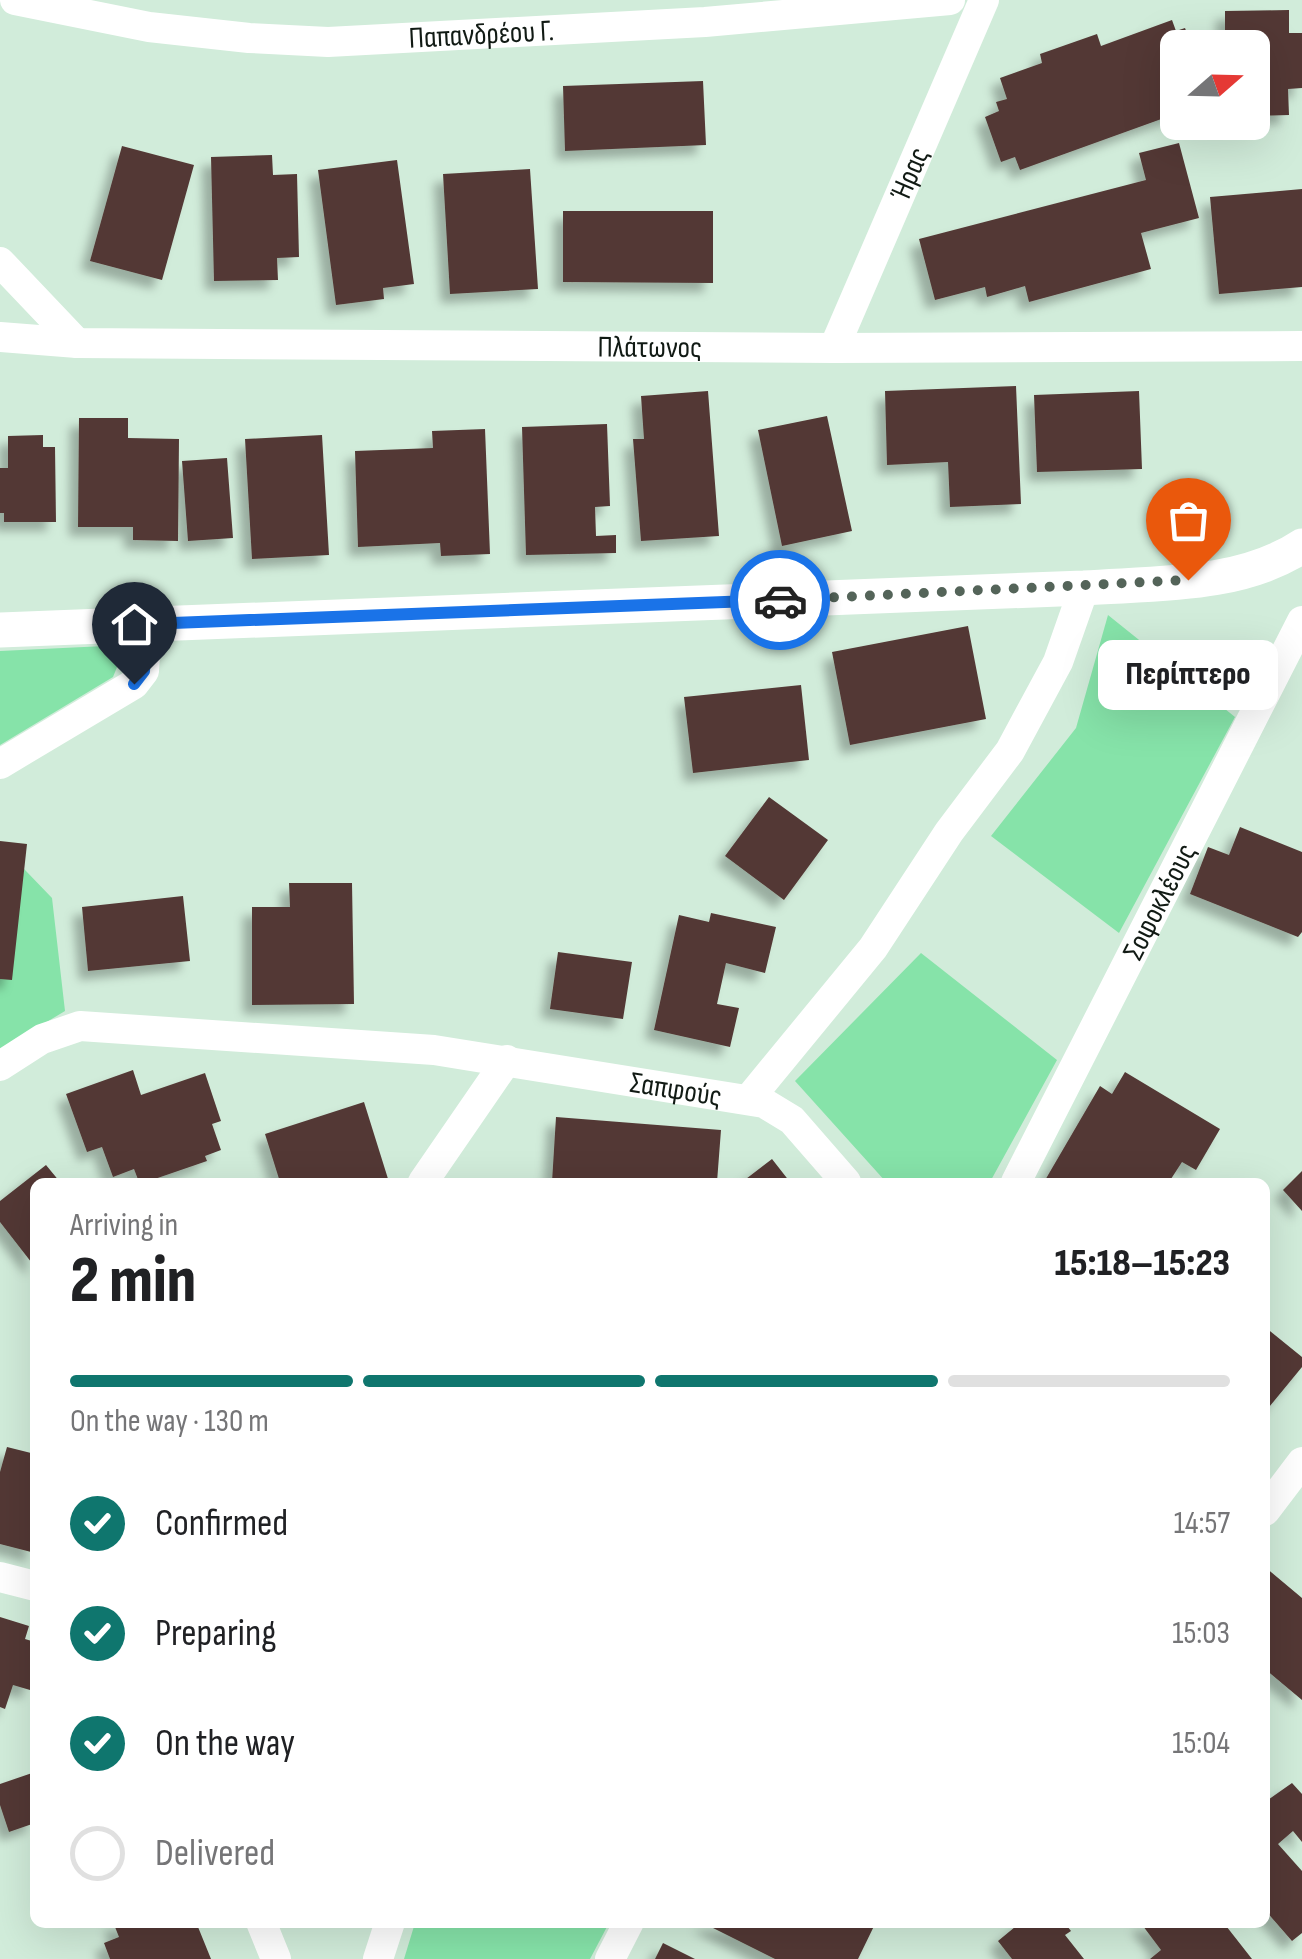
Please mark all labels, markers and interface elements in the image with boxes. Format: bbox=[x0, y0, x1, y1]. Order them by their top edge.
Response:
street label: Παπανδρέου Γ. bbox=[408, 13, 555, 57]
north arrow bbox=[1160, 30, 1270, 140]
map controls bbox=[1160, 30, 1270, 140]
street label: Ήρας bbox=[882, 142, 937, 207]
street label: Πλάτωνος bbox=[598, 329, 702, 366]
pin bbox=[1146, 478, 1231, 581]
icon: bag bbox=[1161, 493, 1216, 548]
courier bbox=[730, 550, 830, 650]
icon: car bbox=[753, 573, 808, 628]
pin bbox=[92, 582, 177, 685]
icon: home bbox=[107, 597, 162, 652]
callout: Περίπτερο bbox=[1098, 640, 1278, 710]
text: Περίπτερο bbox=[1125, 655, 1251, 694]
street label: Σοφοκλέους bbox=[1115, 838, 1205, 966]
street label: Σαπφούς bbox=[627, 1065, 724, 1115]
text: Arriving in bbox=[70, 1206, 178, 1245]
text: 15:18–15:23 bbox=[1055, 1241, 1230, 1286]
text: 2 min bbox=[70, 1243, 196, 1321]
text: On the way · 130 m bbox=[70, 1402, 269, 1441]
icon: check bbox=[70, 1496, 125, 1551]
text: Confirmed bbox=[155, 1501, 288, 1546]
text: 14:57 bbox=[1174, 1504, 1230, 1543]
icon: check bbox=[70, 1606, 125, 1661]
text: Preparing bbox=[155, 1611, 276, 1656]
text: 15:03 bbox=[1172, 1614, 1230, 1653]
icon: check bbox=[70, 1716, 125, 1771]
text: On the way bbox=[155, 1721, 295, 1766]
text: 15:04 bbox=[1172, 1724, 1230, 1763]
text: Delivered bbox=[155, 1831, 275, 1876]

